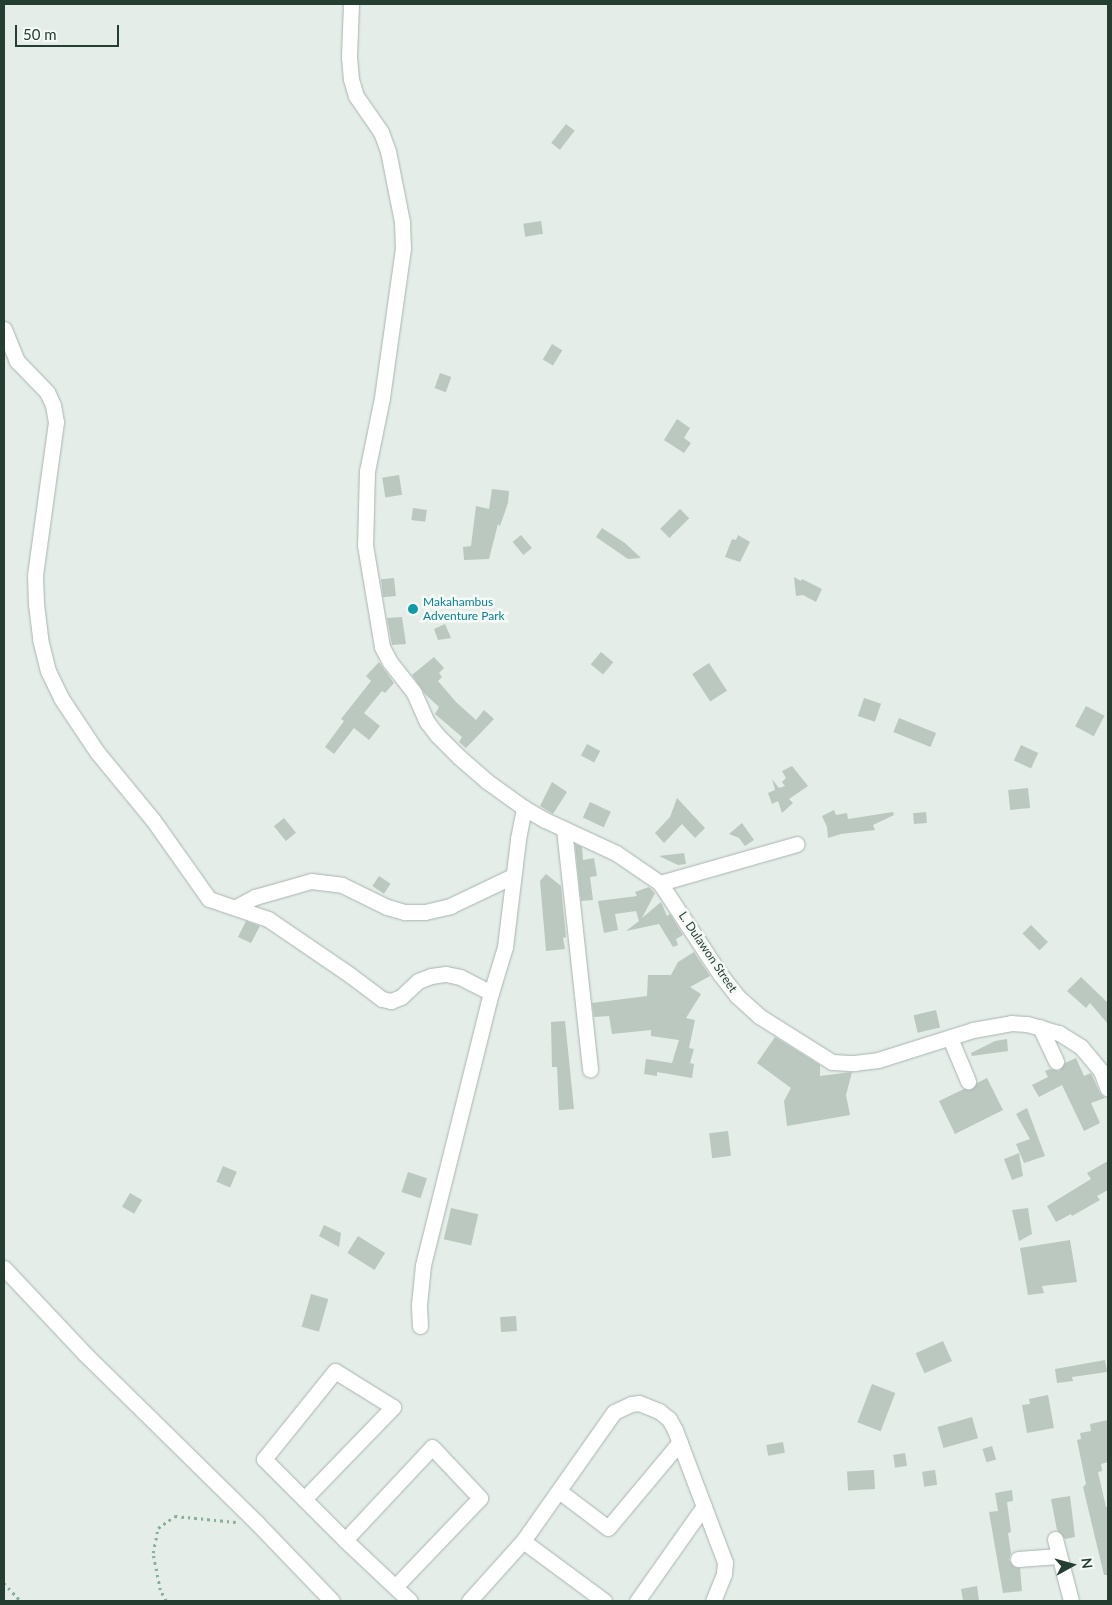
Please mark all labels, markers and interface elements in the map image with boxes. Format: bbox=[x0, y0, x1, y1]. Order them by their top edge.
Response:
scale bar bbox=[18, 15, 121, 47]
text: 50 m bbox=[23, 25, 57, 43]
place label: Makahambus Adventure Park bbox=[423, 595, 505, 623]
marker: Makahambus Adventure Park bbox=[407, 603, 419, 615]
street label: L. Dulawon Street bbox=[676, 909, 740, 995]
north arrow bbox=[1047, 1540, 1097, 1590]
text: N bbox=[1078, 1557, 1096, 1569]

